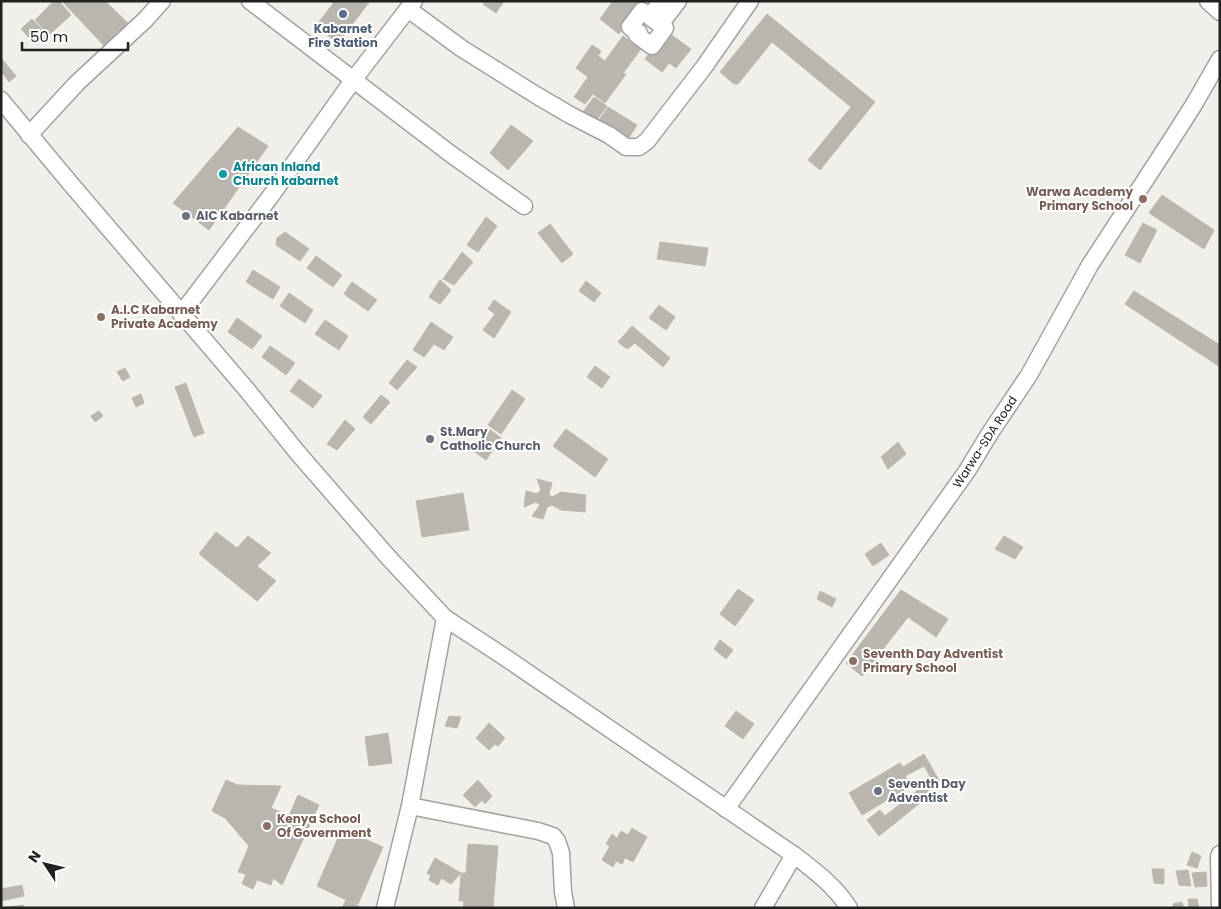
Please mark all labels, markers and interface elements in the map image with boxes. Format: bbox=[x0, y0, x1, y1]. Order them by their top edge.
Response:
marker: Kabarnet Fire Station bbox=[337, 8, 349, 20]
scale bar bbox=[22, 20, 129, 52]
place label: Kabarnet Fire Station bbox=[308, 20, 378, 51]
text: 50 m bbox=[30, 26, 68, 47]
place label: African Inland Church kabarnet bbox=[233, 158, 339, 189]
marker: African Inland Church kabarnet bbox=[217, 168, 229, 180]
place label: Warwa Academy Primary School bbox=[1026, 183, 1133, 214]
marker: Warwa Academy Primary School bbox=[1137, 193, 1149, 205]
place label: AIC Kabarnet bbox=[196, 207, 278, 224]
marker: AIC Kabarnet bbox=[180, 210, 192, 222]
place label: A.I.C Kabarnet Private Academy bbox=[111, 301, 218, 332]
marker: A.I.C Kabarnet Private Academy bbox=[95, 311, 107, 323]
street label: Warwa-SDA Road bbox=[948, 392, 1021, 491]
place label: St.Mary Catholic Church bbox=[440, 423, 541, 454]
marker: St.Mary Catholic Church bbox=[424, 433, 436, 445]
place label: Seventh Day Adventist Primary School bbox=[863, 645, 1003, 676]
marker: Seventh Day Adventist Primary School bbox=[847, 655, 859, 667]
place label: Seventh Day Adventist bbox=[888, 775, 966, 806]
marker: Seventh Day Adventist bbox=[872, 785, 884, 797]
place label: Kenya School Of Government bbox=[277, 810, 371, 841]
marker: Kenya School Of Government bbox=[261, 820, 273, 832]
north arrow bbox=[20, 839, 70, 889]
text: N bbox=[23, 846, 46, 867]

